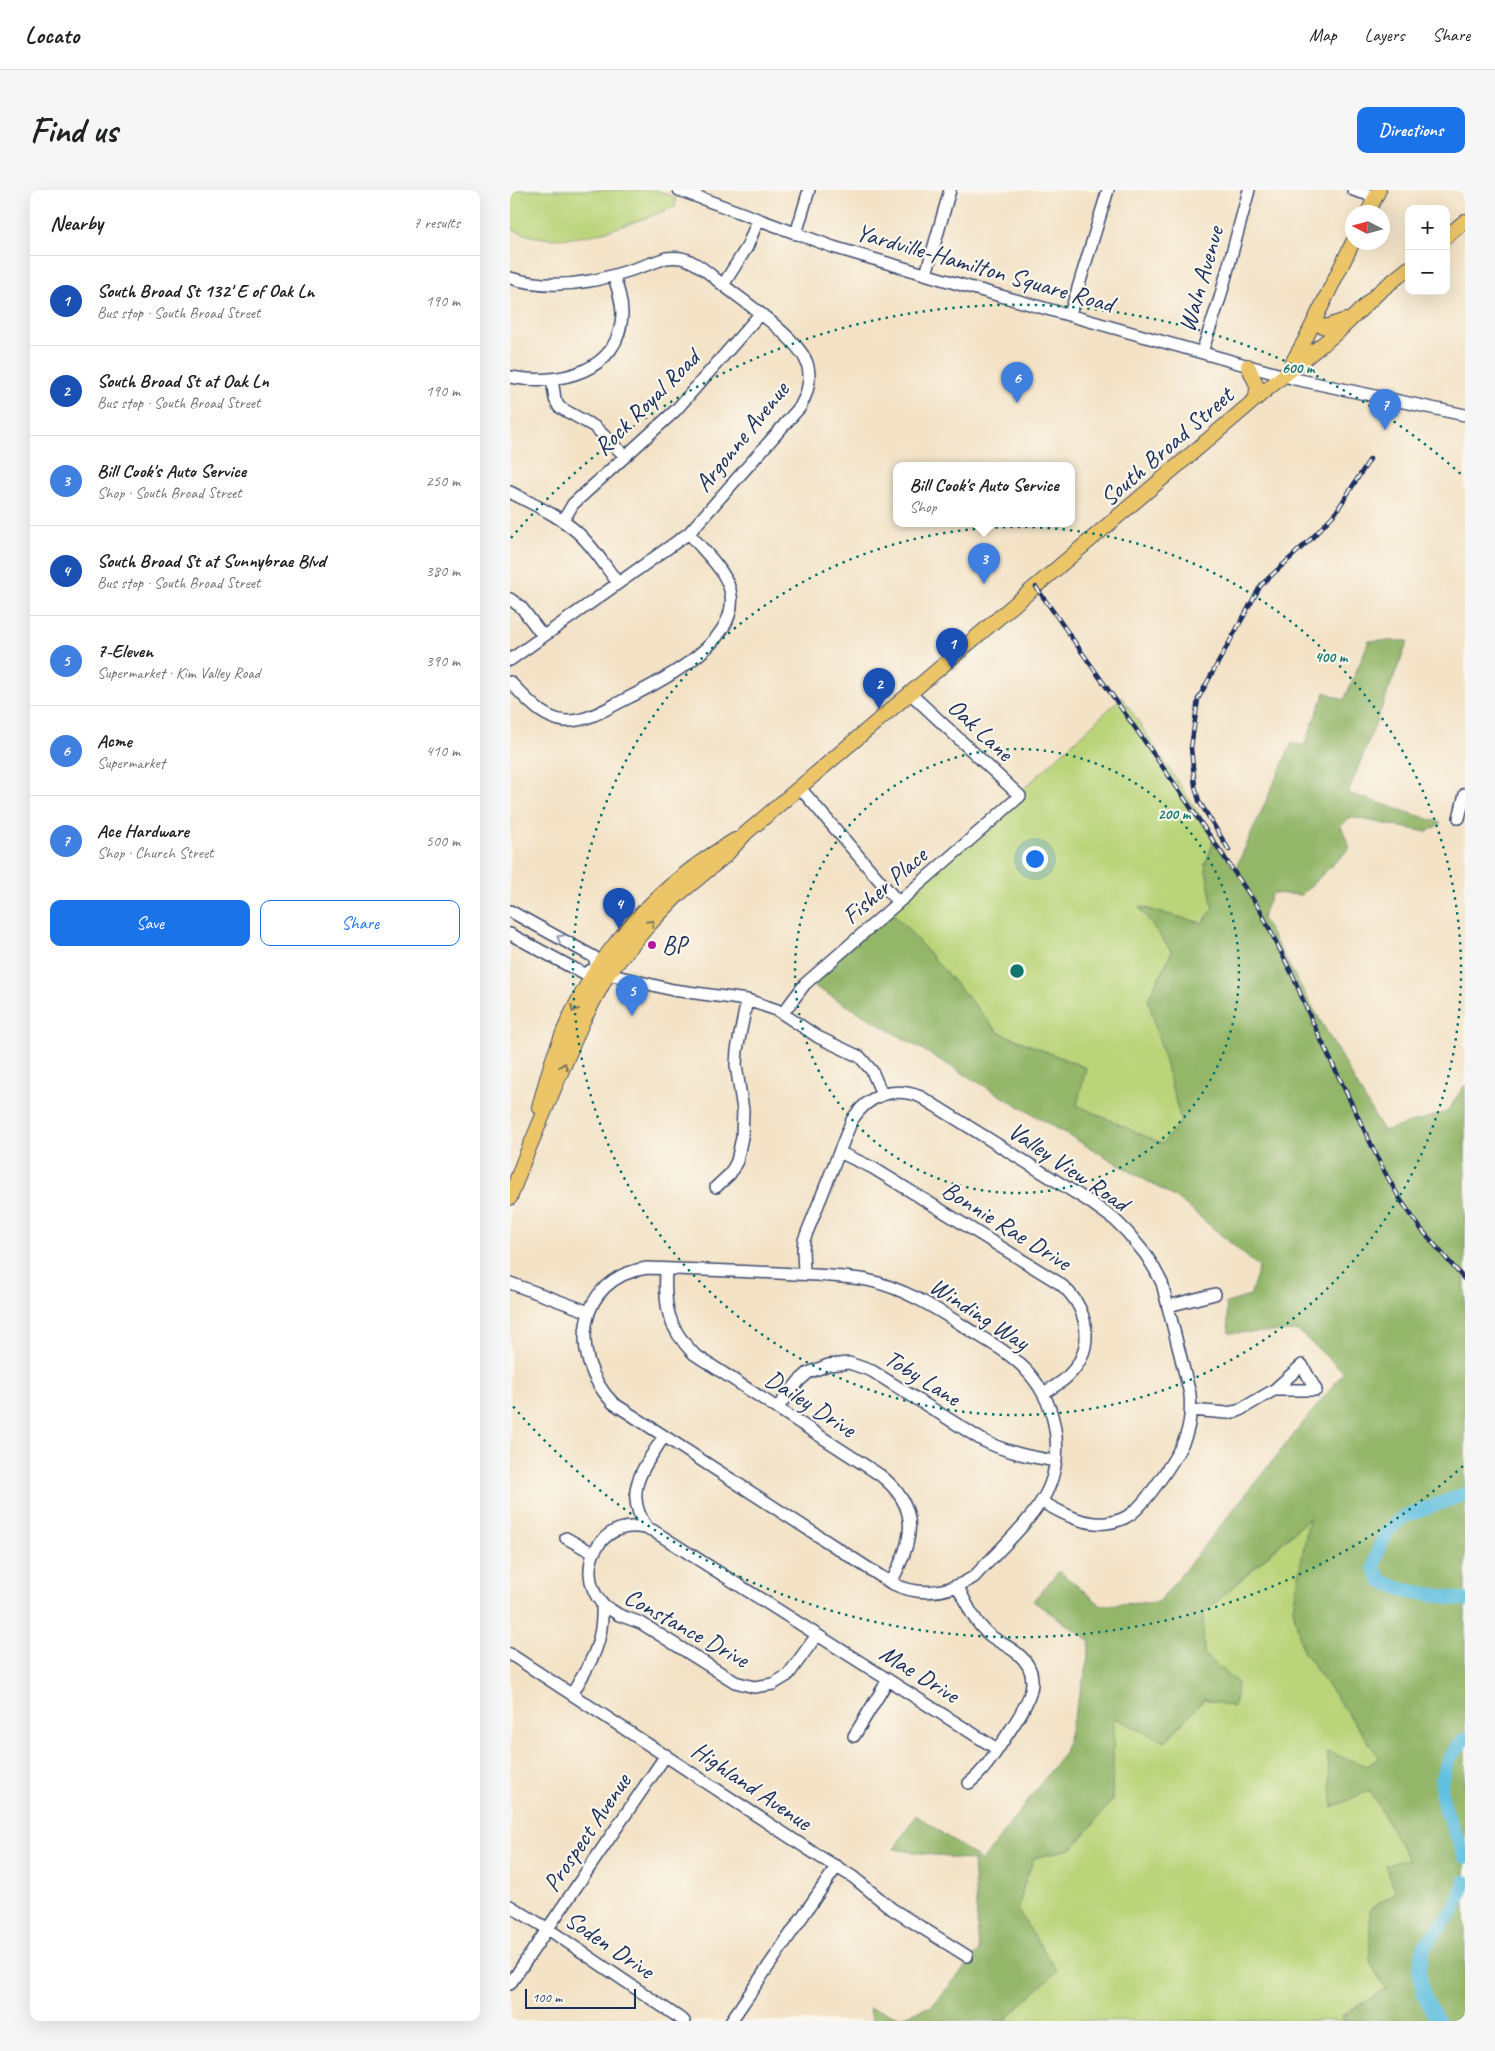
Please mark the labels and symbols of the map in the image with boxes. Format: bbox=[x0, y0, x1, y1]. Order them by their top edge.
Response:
north arrow bbox=[1345, 205, 1390, 250]
street label: Yardville-Hamilton Square Road bbox=[852, 216, 1121, 321]
street label: Waln Avenue bbox=[1171, 221, 1232, 336]
street label: Rock Royal Road bbox=[587, 340, 709, 463]
text: 600 m bbox=[1282, 359, 1316, 378]
pin: 6 bbox=[1001, 362, 1033, 403]
street label: Argonne Avenue bbox=[687, 373, 797, 498]
street label: South Broad Street bbox=[1093, 378, 1242, 513]
pin: 7 bbox=[1369, 389, 1401, 430]
pin: 3 bbox=[968, 543, 1000, 584]
pin: 1 bbox=[936, 628, 968, 669]
text: 400 m bbox=[1315, 648, 1349, 667]
pin: 2 bbox=[863, 668, 895, 709]
street label: Oak Lane bbox=[941, 691, 1021, 769]
text: 200 m bbox=[1158, 805, 1192, 824]
street label: Fisher Place bbox=[835, 839, 935, 931]
your location bbox=[1022, 846, 1048, 872]
pin: 4 bbox=[603, 888, 635, 929]
one-way arrow bbox=[645, 920, 654, 929]
place label: BP bbox=[662, 930, 690, 962]
one-way arrow bbox=[557, 935, 566, 945]
marker: BP bbox=[646, 939, 658, 951]
centre of rings bbox=[1008, 962, 1026, 980]
pin: 5 bbox=[616, 975, 648, 1016]
one-way arrow bbox=[570, 1004, 580, 1013]
one-way arrow bbox=[558, 1062, 568, 1070]
street label: Valley View Road bbox=[1002, 1115, 1138, 1221]
street label: Bonnie Rae Drive bbox=[936, 1174, 1078, 1279]
street label: Winding Way bbox=[924, 1270, 1036, 1359]
street label: Toby Lane bbox=[879, 1342, 968, 1415]
street label: Dailey Drive bbox=[759, 1363, 863, 1446]
street label: Constance Drive bbox=[619, 1581, 756, 1676]
street label: Mae Drive bbox=[874, 1637, 967, 1712]
street label: Highland Avenue bbox=[685, 1734, 819, 1839]
street label: Prospect Avenue bbox=[536, 1766, 639, 1898]
street label: Soden Drive bbox=[559, 1903, 662, 1987]
scale bar bbox=[525, 1986, 636, 2009]

